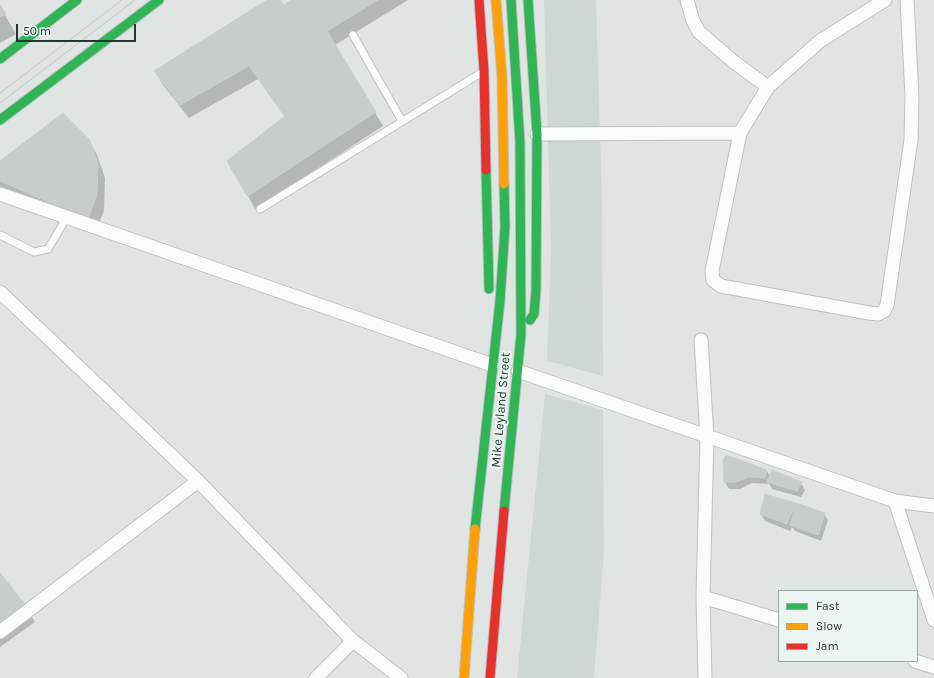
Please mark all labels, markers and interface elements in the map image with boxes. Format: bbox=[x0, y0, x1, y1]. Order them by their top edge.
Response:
scale bar bbox=[18, 16, 138, 42]
text: 50 m bbox=[23, 24, 51, 38]
street label: Mike Leyland Street bbox=[488, 352, 514, 468]
legend bbox=[778, 590, 918, 662]
text: Fast bbox=[816, 599, 839, 613]
text: Slow bbox=[816, 619, 842, 633]
text: Jam bbox=[816, 639, 839, 653]

